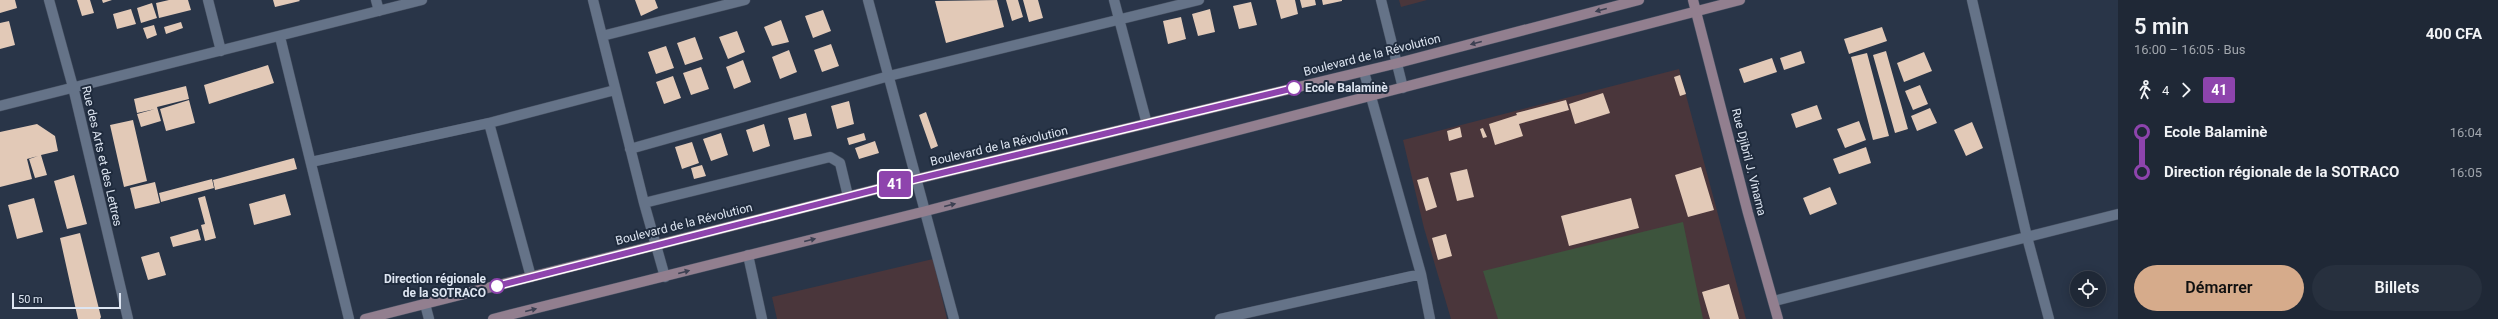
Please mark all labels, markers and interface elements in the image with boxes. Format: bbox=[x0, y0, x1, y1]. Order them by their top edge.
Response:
one-way arrow bbox=[1595, 7, 1607, 13]
text: 5 min bbox=[2134, 14, 2189, 39]
text: 400 CFA bbox=[2426, 25, 2482, 43]
street label: Boulevard de la Révolution bbox=[1302, 31, 1442, 79]
one-way arrow bbox=[1469, 40, 1481, 46]
text: 16:00 – 16:05 · Bus bbox=[2134, 42, 2246, 57]
icon: walk bbox=[2134, 79, 2156, 101]
icon: forward bbox=[2175, 79, 2197, 101]
marker: Ecole Balaminè bbox=[1286, 80, 1302, 96]
place label: Ecole Balaminè bbox=[1305, 81, 1388, 95]
text: 41 bbox=[2211, 82, 2227, 98]
text: 4 bbox=[2162, 83, 2169, 98]
street label: Rue des Arts et des Lettres bbox=[79, 84, 125, 228]
street label: Rue Djibril J. Vinama bbox=[1729, 107, 1769, 217]
street label: Boulevard de la Révolution bbox=[929, 123, 1069, 169]
text: Ecole Balaminè bbox=[2164, 123, 2267, 141]
text: 16:04 bbox=[2450, 125, 2482, 140]
text: Direction régionale de la SOTRACO bbox=[2164, 163, 2399, 181]
text: 16:05 bbox=[2450, 165, 2482, 180]
line badge: 41 bbox=[877, 171, 913, 197]
text: 41 bbox=[887, 176, 903, 192]
street label: Boulevard de la Révolution bbox=[614, 200, 754, 248]
one-way arrow bbox=[944, 202, 956, 208]
one-way arrow bbox=[805, 237, 817, 243]
button: Démarrer bbox=[2134, 265, 2304, 311]
button: Billets bbox=[2312, 265, 2482, 311]
one-way arrow bbox=[679, 269, 691, 275]
map controls bbox=[2070, 271, 2106, 307]
button: locate bbox=[2070, 271, 2106, 307]
place label: Direction régionale de la SOTRACO bbox=[384, 272, 487, 300]
marker: Direction régionale de la SOTRACO bbox=[489, 278, 505, 294]
scale bar bbox=[12, 291, 121, 310]
text: 50 m bbox=[18, 293, 43, 306]
one-way arrow bbox=[525, 306, 537, 312]

